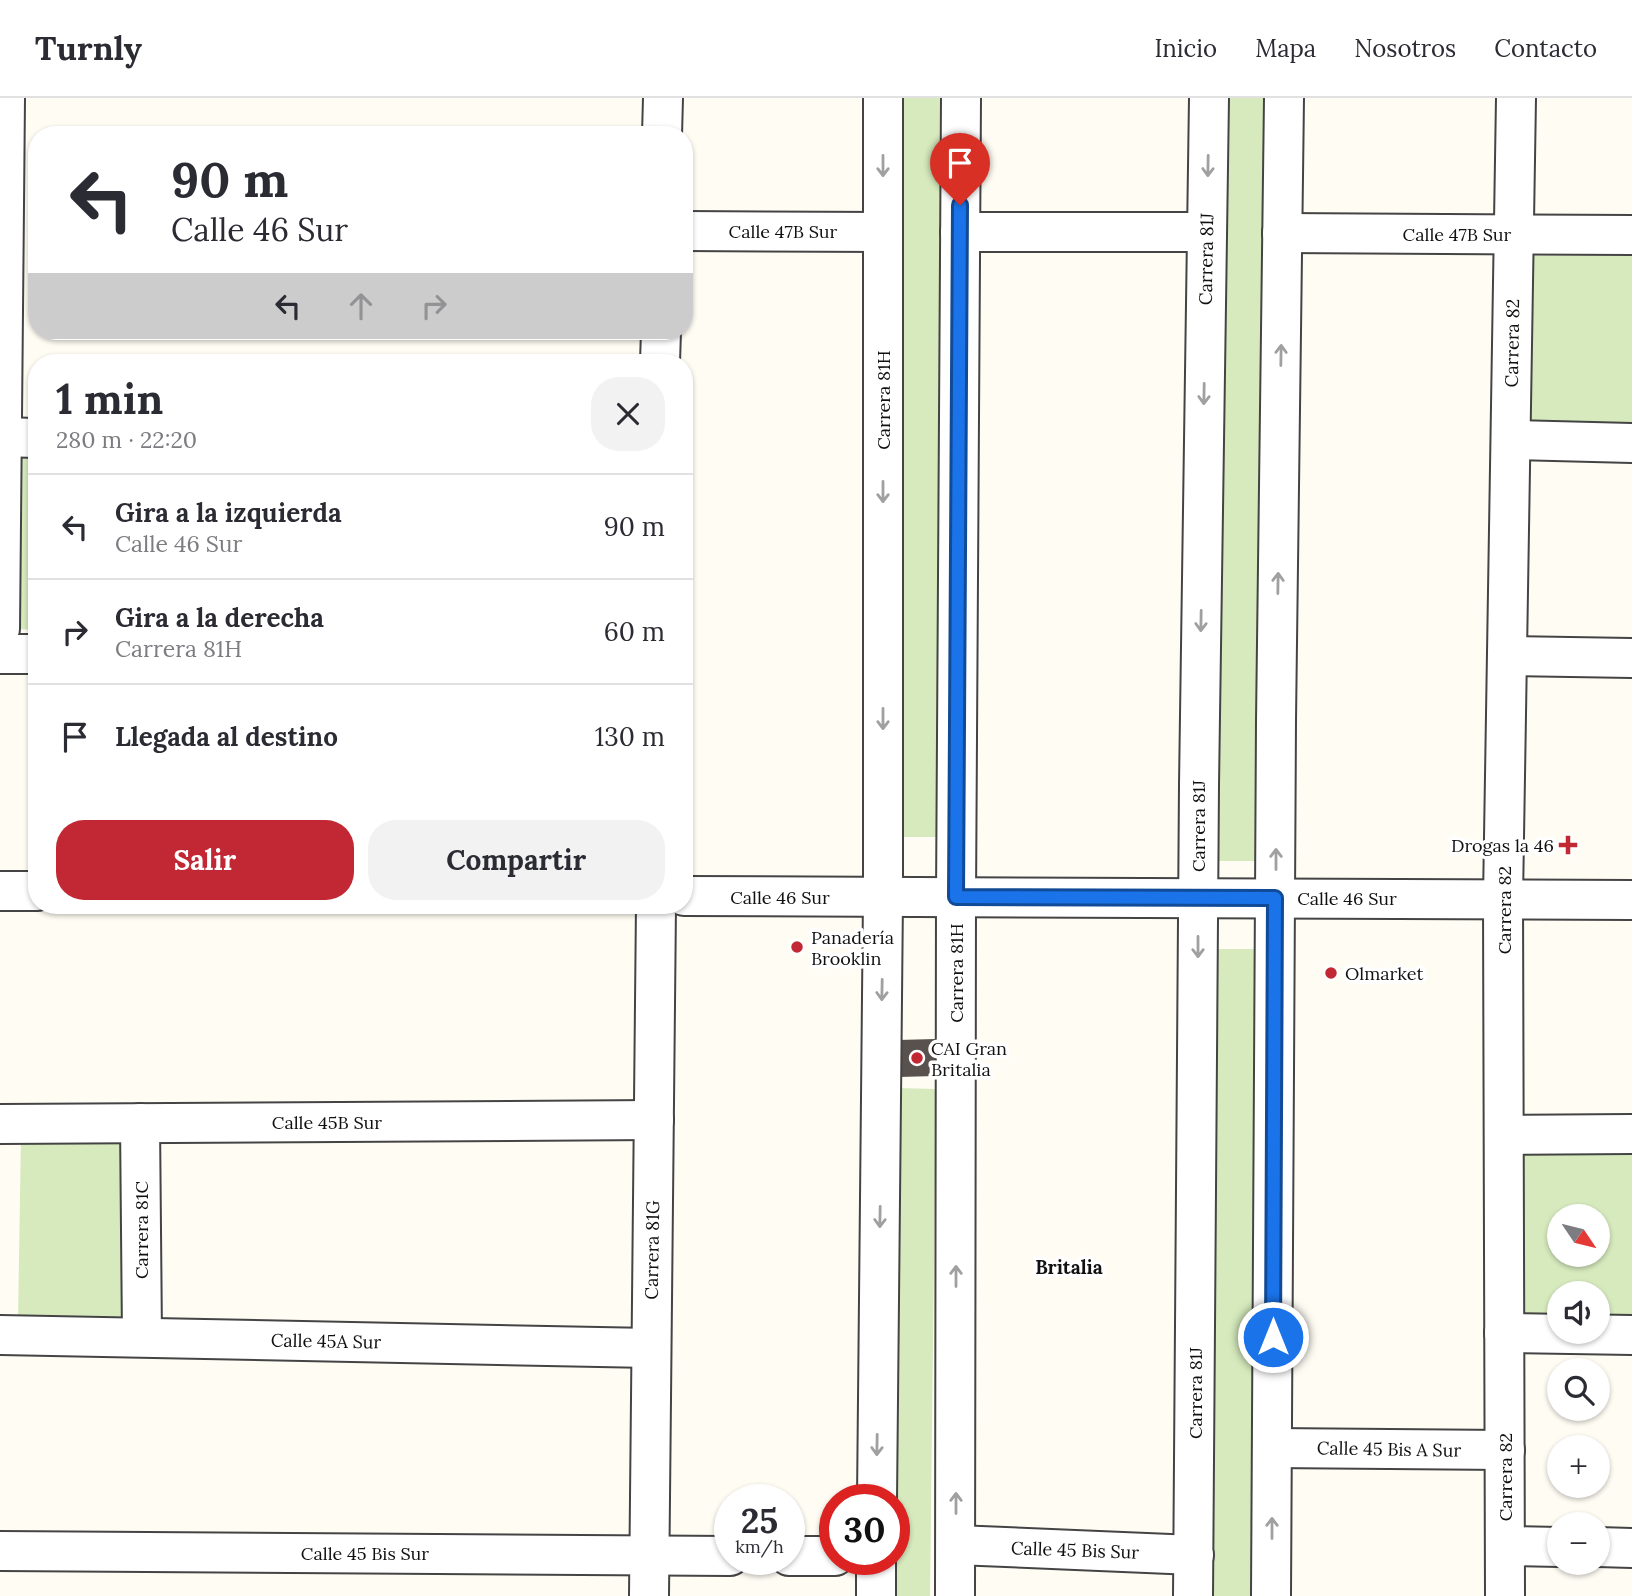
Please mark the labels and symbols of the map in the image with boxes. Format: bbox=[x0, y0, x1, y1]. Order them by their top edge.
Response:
pin bbox=[930, 133, 990, 205]
one-way arrow bbox=[876, 154, 890, 177]
one-way arrow bbox=[1201, 154, 1214, 177]
street label: Carrera 81J bbox=[1194, 212, 1218, 305]
street label: Calle 47B Sur bbox=[729, 220, 838, 243]
street label: Calle 47B Sur bbox=[1403, 223, 1512, 246]
street label: Carrera 82 bbox=[1500, 299, 1524, 387]
one-way arrow bbox=[1274, 344, 1288, 367]
street label: Carrera 81H bbox=[872, 350, 895, 450]
one-way arrow bbox=[1197, 382, 1211, 405]
one-way arrow bbox=[876, 480, 890, 503]
one-way arrow bbox=[1271, 572, 1285, 595]
one-way arrow bbox=[1194, 609, 1208, 632]
one-way arrow bbox=[876, 707, 890, 730]
street label: Carrera 81J bbox=[1187, 780, 1210, 872]
place label: Drogas la 46 bbox=[1451, 834, 1554, 857]
marker: Drogas la 46 bbox=[1560, 837, 1576, 853]
one-way arrow bbox=[1269, 848, 1283, 871]
street label: Carrera 82 bbox=[1493, 866, 1516, 954]
street label: Calle 46 Sur bbox=[730, 886, 830, 909]
street label: Calle 46 Sur bbox=[1297, 887, 1397, 910]
street label: Carrera 81H bbox=[945, 923, 968, 1023]
place label: Panadería Brooklin bbox=[811, 926, 894, 970]
one-way arrow bbox=[1191, 935, 1205, 958]
marker: Panadería Brooklin bbox=[789, 939, 805, 955]
place label: Olmarket bbox=[1345, 962, 1423, 985]
marker: Olmarket bbox=[1323, 965, 1339, 981]
one-way arrow bbox=[875, 978, 889, 1001]
place label: CAI Gran Britalia bbox=[931, 1037, 1007, 1081]
marker: CAI Gran Britalia bbox=[909, 1050, 925, 1066]
street label: Calle 45B Sur bbox=[272, 1111, 382, 1134]
street label: Carrera 81C bbox=[130, 1181, 153, 1279]
street label: Carrera 81G bbox=[640, 1200, 664, 1300]
north arrow bbox=[1547, 1204, 1610, 1267]
one-way arrow bbox=[873, 1205, 887, 1228]
district label: Britalia bbox=[1035, 1255, 1103, 1279]
one-way arrow bbox=[949, 1265, 963, 1288]
position arrow bbox=[1236, 1300, 1310, 1374]
street label: Calle 45A Sur bbox=[271, 1329, 382, 1353]
street label: Carrera 81J bbox=[1184, 1347, 1207, 1439]
one-way arrow bbox=[870, 1433, 884, 1456]
street label: Carrera 82 bbox=[1494, 1433, 1517, 1521]
street label: Calle 45 Bis A Sur bbox=[1317, 1436, 1462, 1462]
speed limit sign: 30 bbox=[819, 1484, 910, 1575]
one-way arrow bbox=[949, 1492, 963, 1515]
one-way arrow bbox=[1265, 1517, 1279, 1540]
street label: Calle 45 Bis Sur bbox=[1010, 1536, 1140, 1564]
street label: Calle 45 Bis Sur bbox=[301, 1542, 429, 1565]

